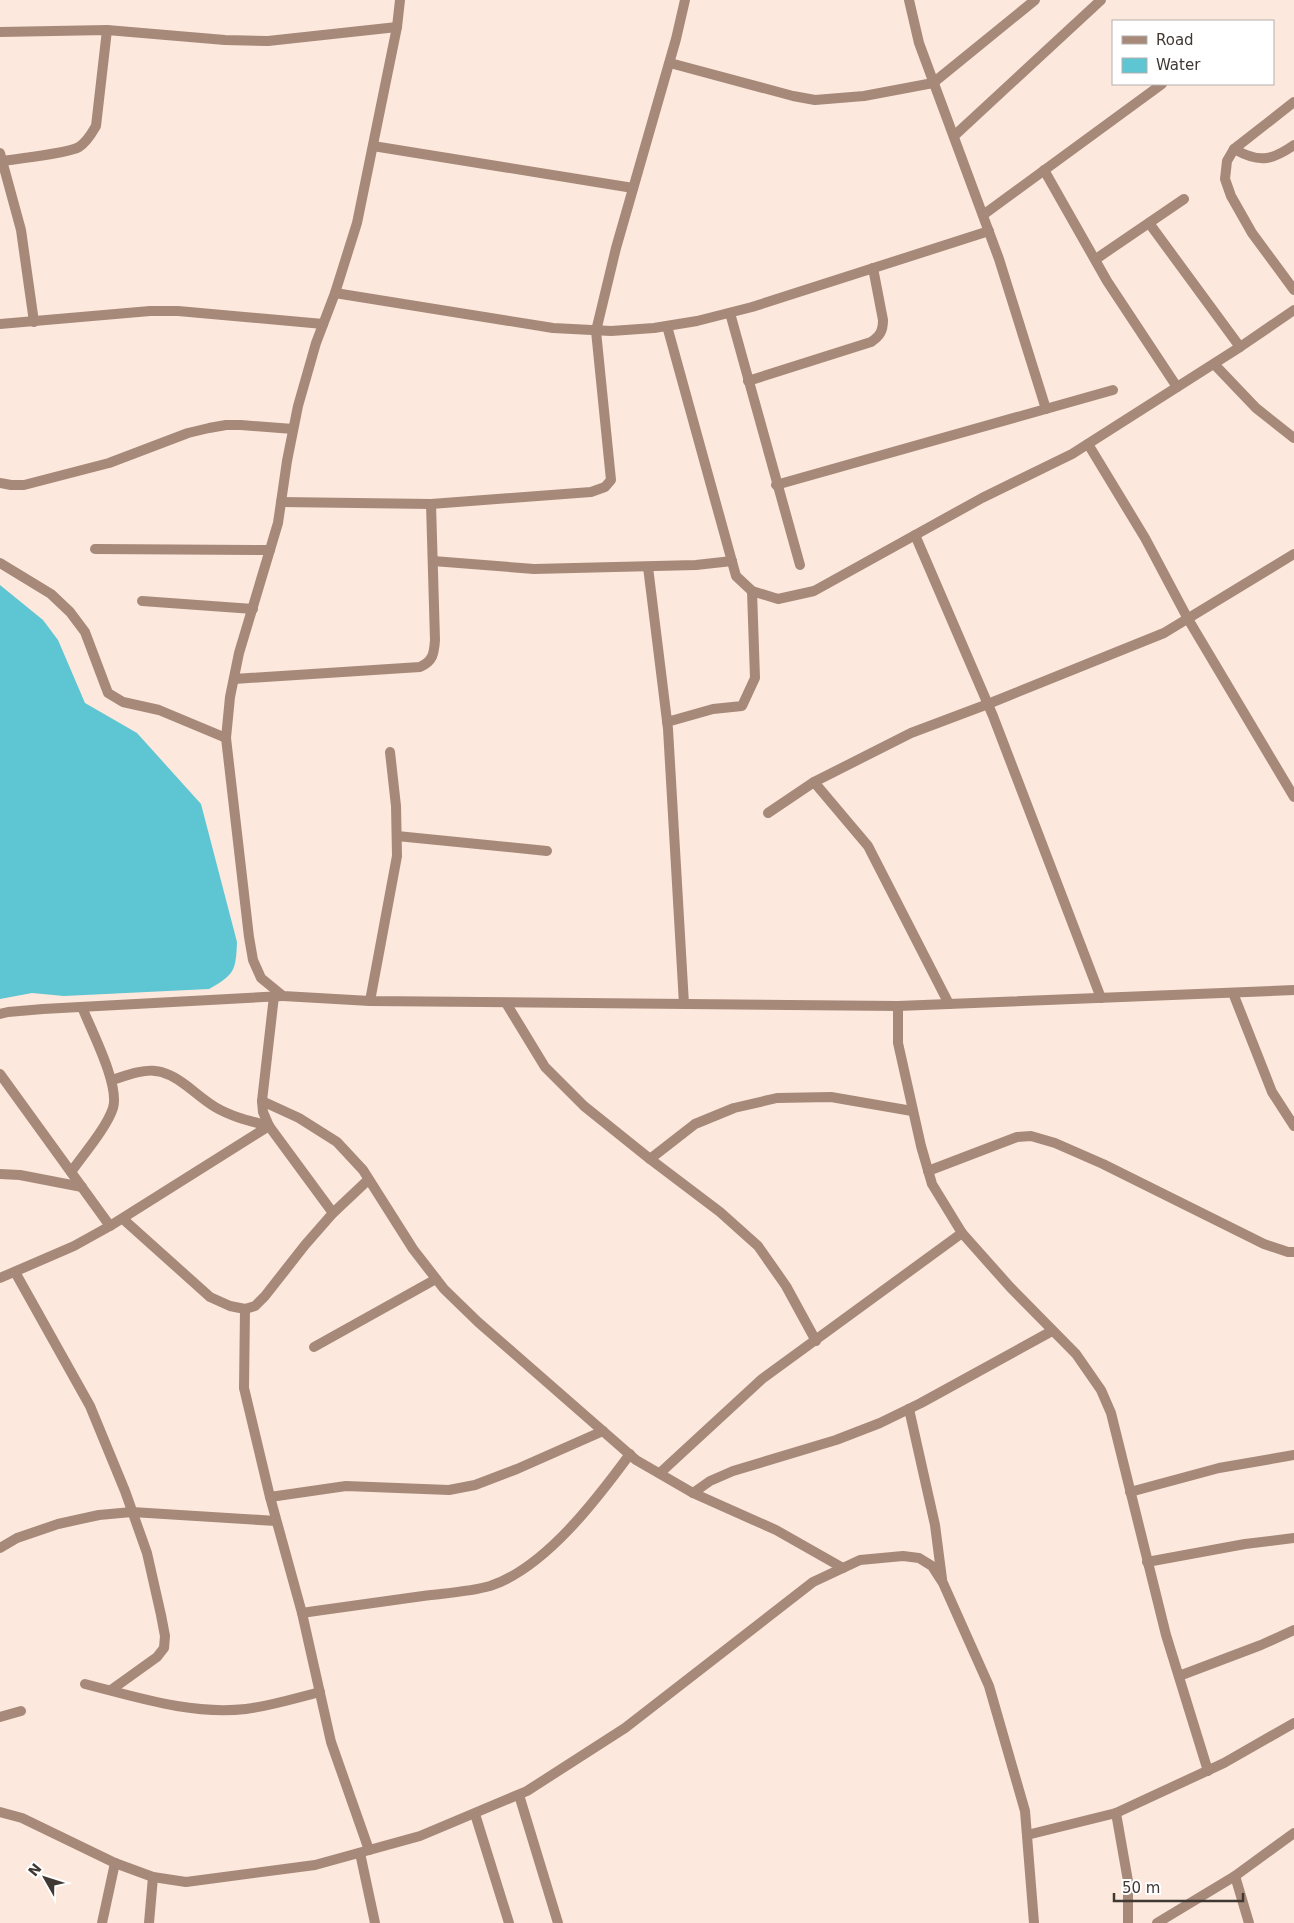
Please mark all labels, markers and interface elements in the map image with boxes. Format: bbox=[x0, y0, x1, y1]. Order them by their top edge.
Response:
legend bbox=[1112, 20, 1274, 85]
text: Road bbox=[1156, 31, 1194, 49]
text: Water bbox=[1156, 56, 1201, 74]
north arrow bbox=[20, 1853, 70, 1903]
text: N bbox=[25, 1860, 45, 1879]
scale bar bbox=[1114, 1870, 1243, 1902]
text: 50 m bbox=[1122, 1879, 1160, 1897]

